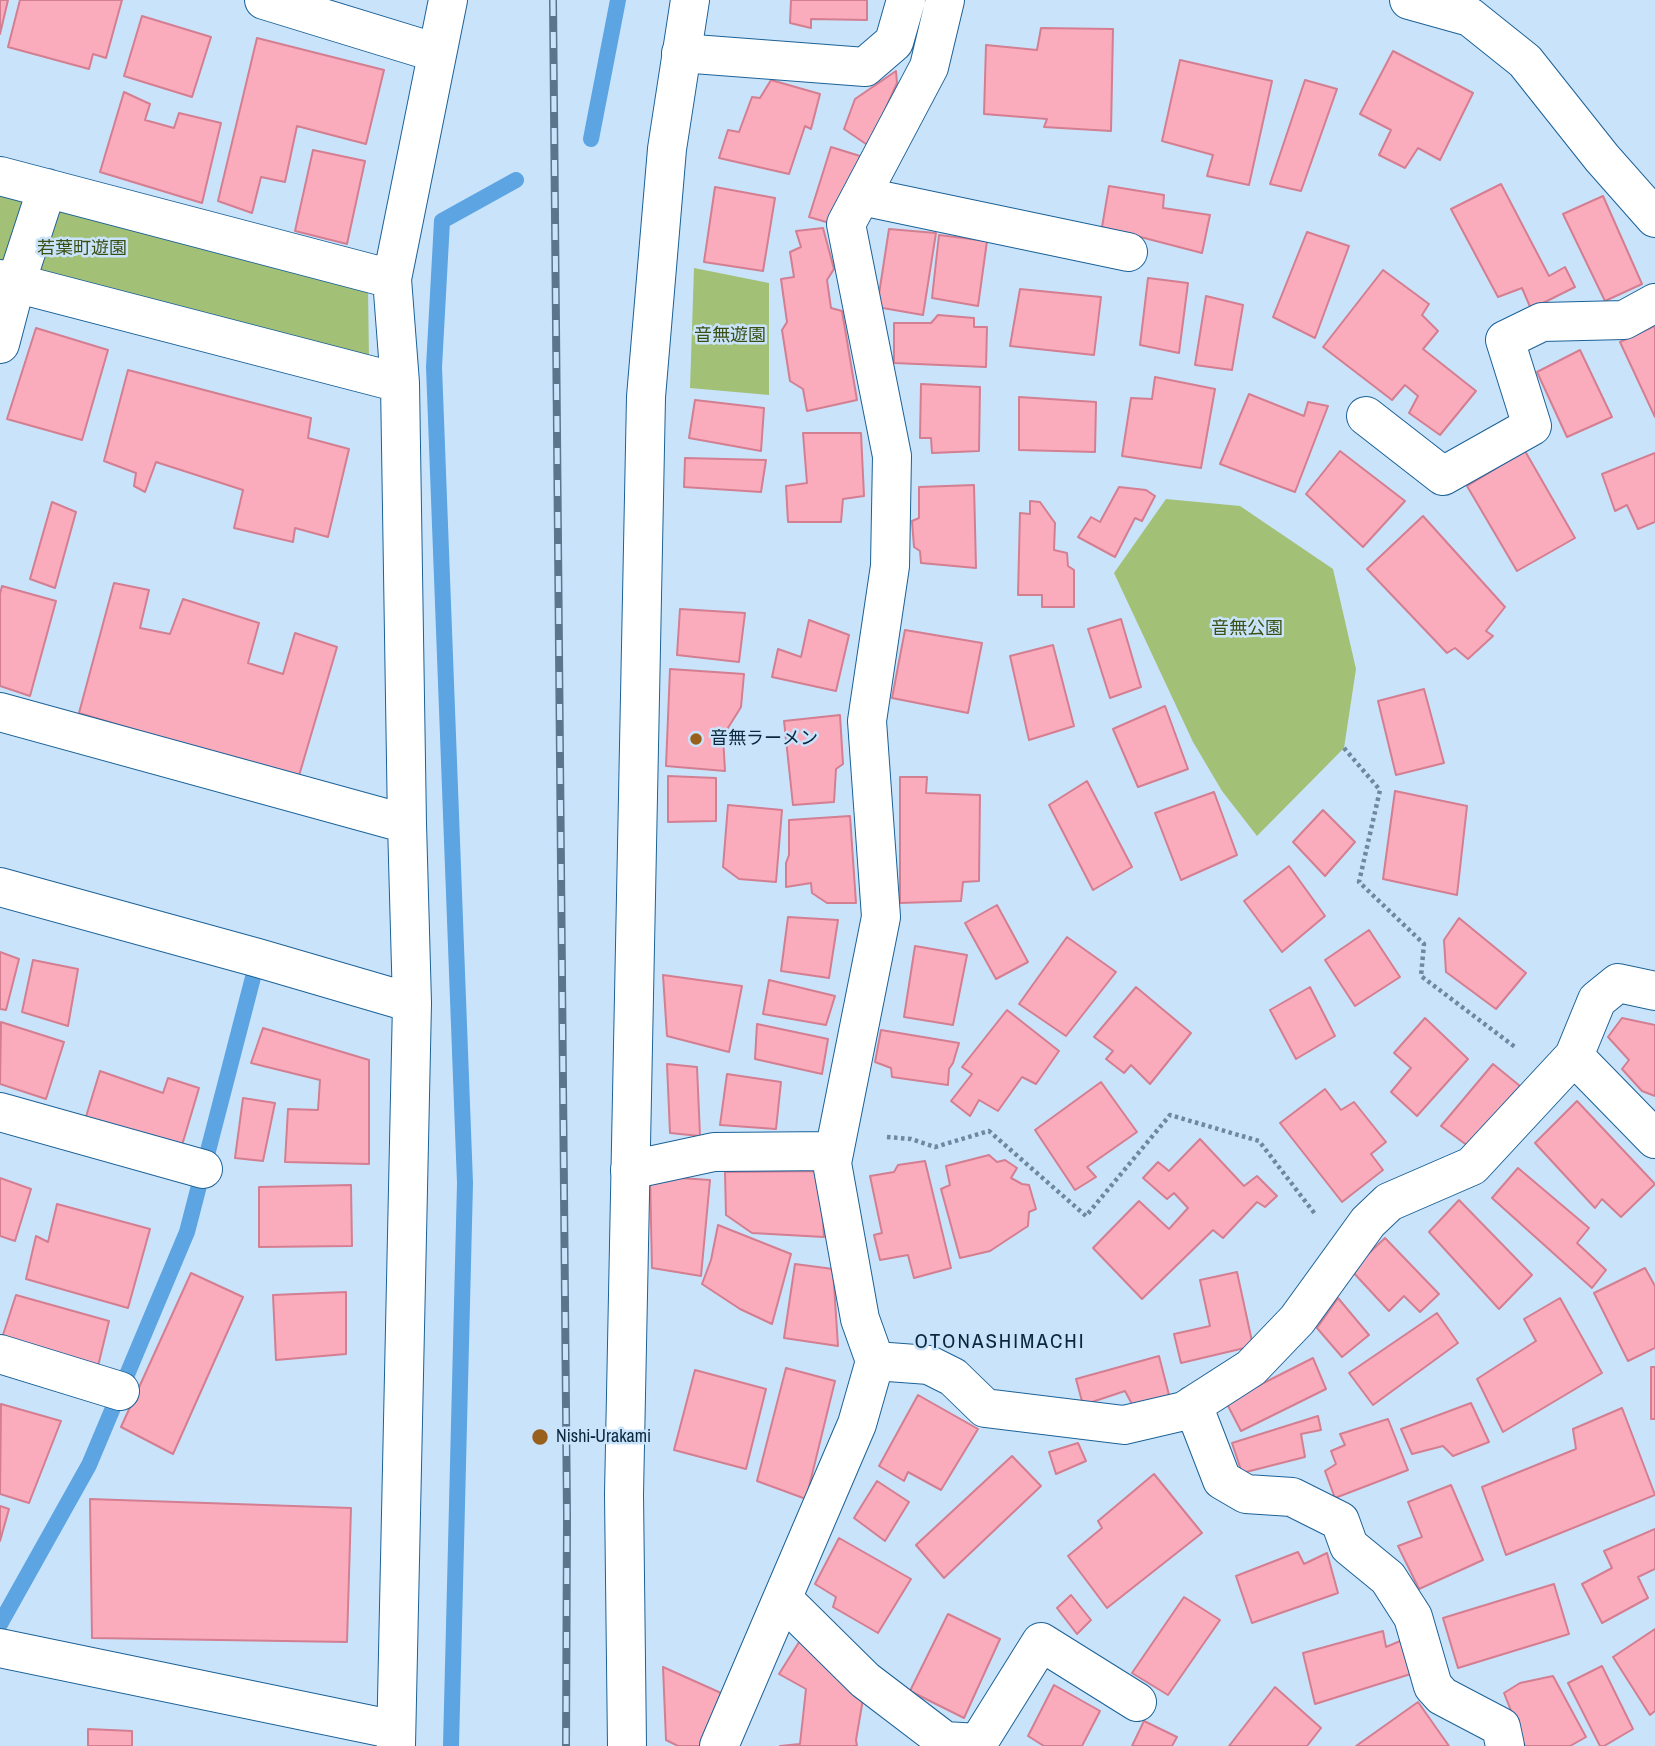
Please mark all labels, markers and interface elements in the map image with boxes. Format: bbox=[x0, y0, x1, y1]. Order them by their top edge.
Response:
park label: 若葉町遊園 bbox=[37, 238, 127, 260]
park label: 音無遊園 bbox=[694, 325, 766, 347]
park label: 音無公園 bbox=[1211, 618, 1283, 640]
place label: 音無ラーメン bbox=[710, 728, 818, 750]
marker: 音無ラーメン bbox=[688, 731, 704, 747]
district label: OTONASHIMACHI bbox=[916, 1329, 1084, 1355]
place label: Nishi-Urakami bbox=[556, 1426, 651, 1448]
marker: Nishi-Urakami bbox=[530, 1427, 550, 1447]

